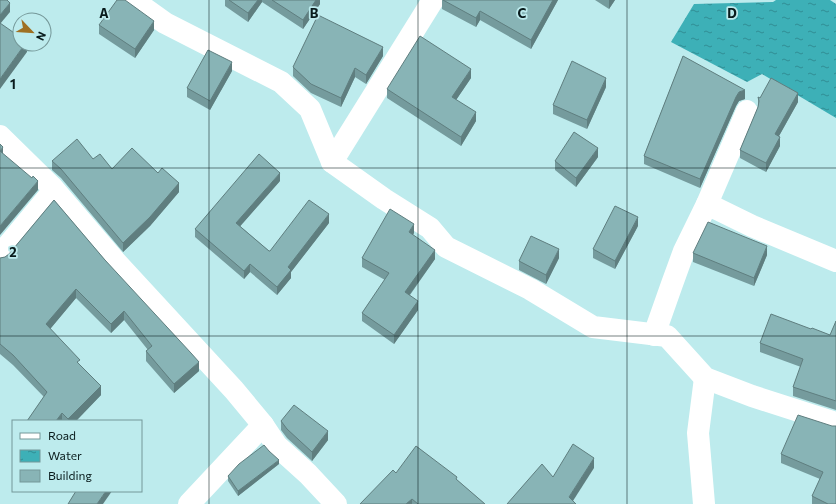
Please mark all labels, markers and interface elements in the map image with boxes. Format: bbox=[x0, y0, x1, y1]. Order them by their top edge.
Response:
text: A bbox=[99, 5, 109, 21]
text: B bbox=[310, 5, 319, 21]
text: C bbox=[518, 5, 527, 21]
text: D bbox=[727, 5, 737, 21]
north arrow bbox=[12, 12, 52, 52]
text: N bbox=[34, 30, 49, 43]
text: 1 bbox=[10, 76, 16, 92]
text: 2 bbox=[9, 244, 17, 260]
legend bbox=[12, 420, 142, 492]
text: Road bbox=[48, 428, 76, 442]
text: Water bbox=[48, 448, 82, 462]
text: Building bbox=[48, 468, 92, 482]

